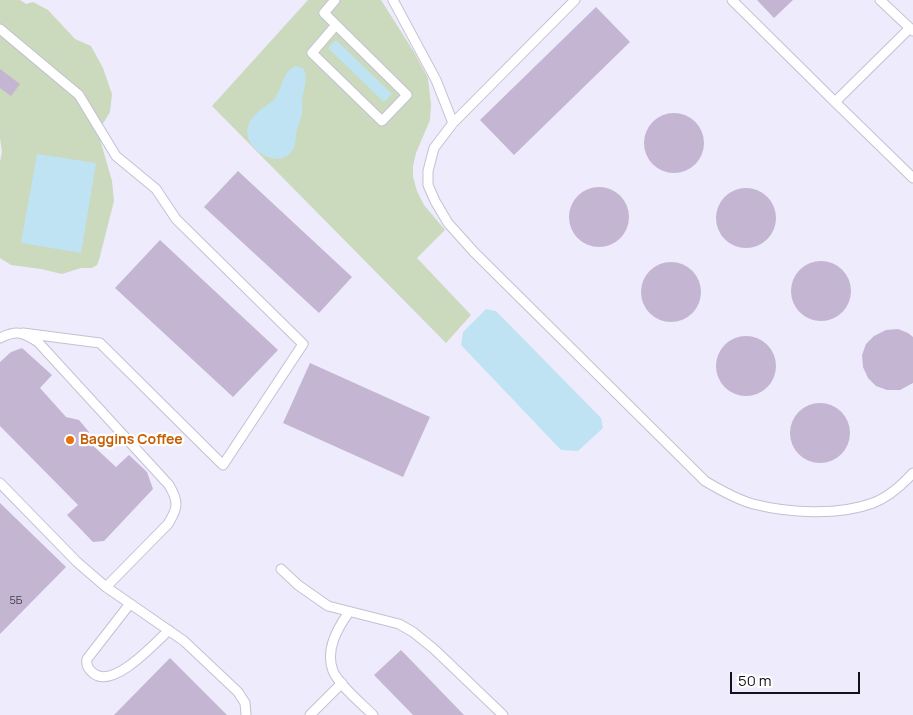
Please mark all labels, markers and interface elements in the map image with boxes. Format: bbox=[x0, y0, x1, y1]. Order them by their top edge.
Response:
place label: Baggins Coffee bbox=[80, 432, 183, 448]
marker: Baggins Coffee bbox=[64, 434, 76, 446]
house number: 5Б bbox=[10, 594, 22, 608]
scale bar bbox=[733, 662, 863, 694]
text: 50 m bbox=[738, 670, 772, 691]

